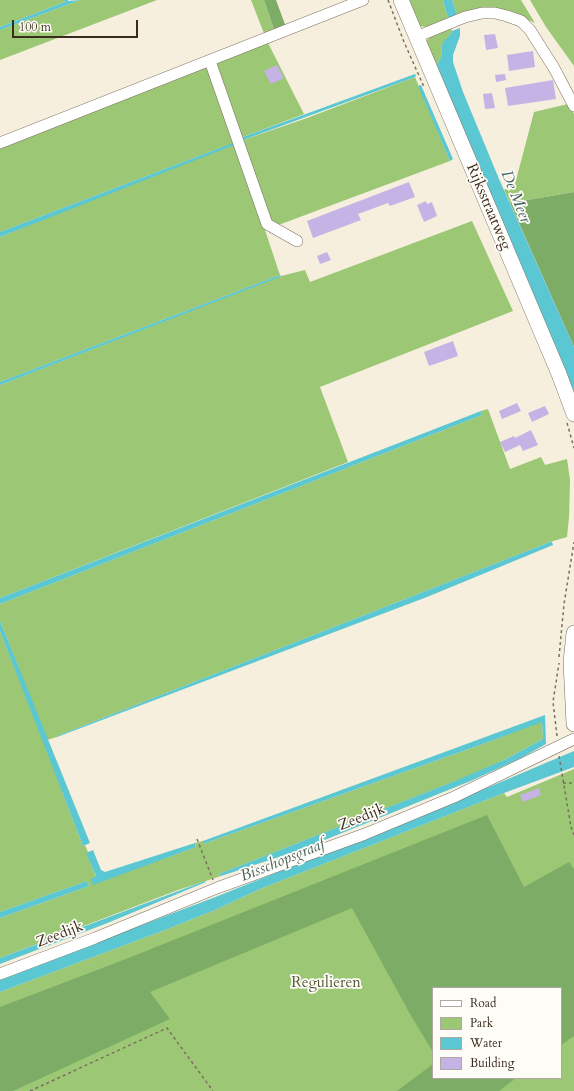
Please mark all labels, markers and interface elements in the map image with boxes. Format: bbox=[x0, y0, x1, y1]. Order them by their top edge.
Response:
scale bar bbox=[14, 12, 140, 38]
text: 100 m bbox=[19, 19, 51, 35]
street label: Rijksstraatweg bbox=[462, 161, 514, 253]
water label: De Meer bbox=[496, 168, 534, 226]
street label: Zeedijk bbox=[336, 801, 388, 835]
water label: Bisschopsgraaf bbox=[238, 835, 328, 887]
street label: Zeedijk bbox=[34, 918, 86, 952]
park label: Regulieren bbox=[291, 975, 361, 993]
legend bbox=[432, 987, 562, 1079]
text: Road bbox=[470, 995, 496, 1011]
text: Park bbox=[470, 1015, 493, 1031]
text: Water bbox=[470, 1035, 502, 1051]
text: Building bbox=[470, 1055, 514, 1071]

